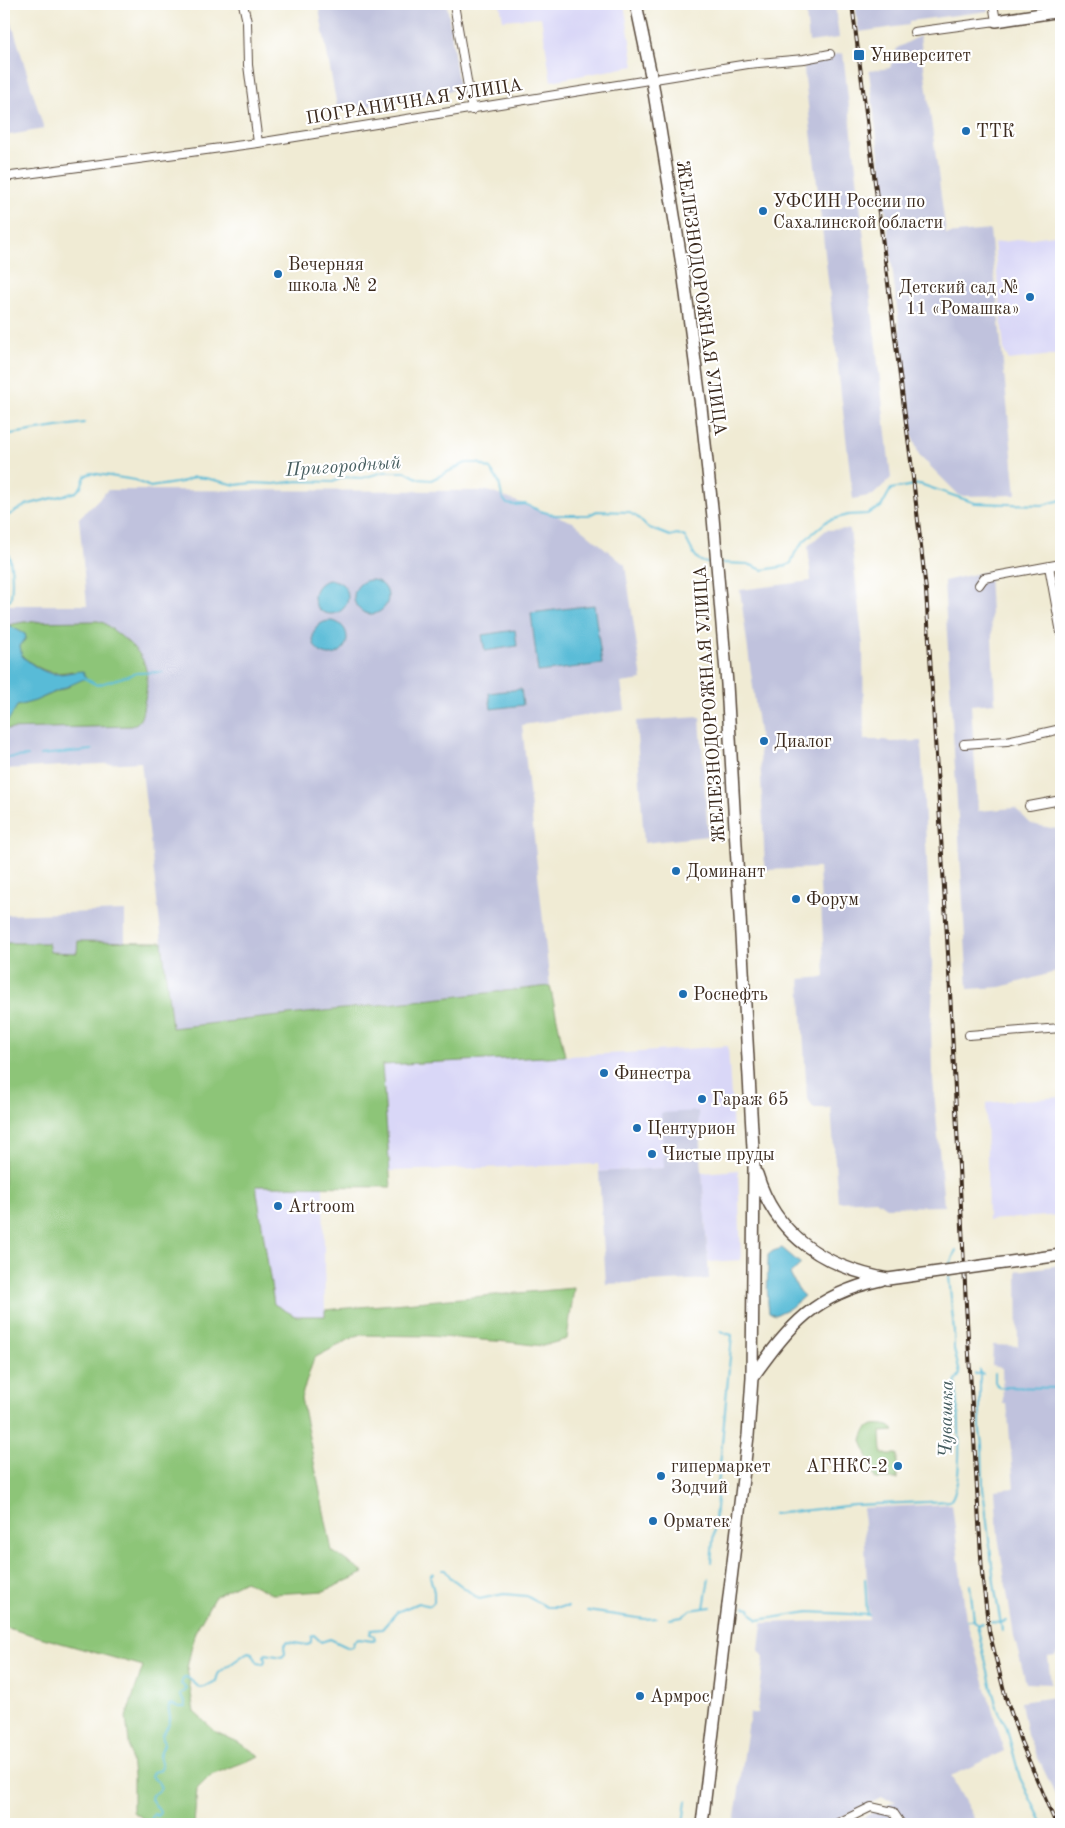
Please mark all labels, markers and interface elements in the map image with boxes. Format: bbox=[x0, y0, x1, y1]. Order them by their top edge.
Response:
place label: Университет bbox=[870, 47, 971, 65]
marker: Университет bbox=[852, 48, 866, 62]
street label: ПОГРАНИЧНАЯ УЛИЦА bbox=[304, 76, 524, 128]
place label: ТТК bbox=[976, 123, 1015, 141]
marker: ТТК bbox=[960, 125, 972, 137]
street label: ЖЕЛЕЗНОДОРОЖНАЯ УЛИЦА bbox=[673, 159, 729, 437]
place label: УФСИН России по Сахалинской области bbox=[773, 193, 943, 232]
marker: УФСИН России по Сахалинской области bbox=[757, 205, 769, 217]
place label: Вечерняя школа № 2 bbox=[288, 256, 377, 295]
marker: Вечерняя школа № 2 bbox=[272, 268, 284, 280]
place label: Детский сад № 11 «Ромашка» bbox=[899, 279, 1020, 318]
marker: Детский сад № 11 «Ромашка» bbox=[1024, 291, 1036, 303]
water label: Пригородный bbox=[284, 454, 402, 481]
street label: ЖЕЛЕЗНОДОРОЖНАЯ УЛИЦА bbox=[691, 564, 729, 843]
place label: Диалог bbox=[774, 733, 832, 751]
marker: Диалог bbox=[758, 735, 770, 747]
place label: Доминант bbox=[686, 863, 765, 881]
marker: Доминант bbox=[670, 865, 682, 877]
place label: Форум bbox=[806, 891, 859, 909]
marker: Форум bbox=[790, 893, 802, 905]
place label: Роснефть bbox=[693, 986, 768, 1005]
marker: Роснефть bbox=[677, 988, 689, 1000]
place label: Финестра bbox=[614, 1065, 692, 1083]
marker: Финестра bbox=[598, 1067, 610, 1079]
place label: Гараж 65 bbox=[712, 1091, 789, 1109]
marker: Гараж 65 bbox=[696, 1093, 708, 1105]
place label: Центурион bbox=[647, 1120, 736, 1138]
marker: Центурион bbox=[631, 1122, 643, 1134]
place label: Чистые пруды bbox=[662, 1146, 775, 1164]
marker: Чистые пруды bbox=[646, 1148, 658, 1160]
place label: Artroom bbox=[288, 1198, 355, 1216]
marker: Artroom bbox=[272, 1200, 284, 1212]
water label: Чувашка bbox=[937, 1380, 958, 1458]
place label: гипермаркет Зодчий bbox=[671, 1458, 770, 1497]
place label: АГНКС-2 bbox=[806, 1458, 888, 1476]
marker: АГНКС-2 bbox=[892, 1460, 904, 1472]
marker: гипермаркет Зодчий bbox=[655, 1470, 667, 1482]
place label: Орматек bbox=[663, 1513, 730, 1531]
marker: Орматек bbox=[647, 1515, 659, 1527]
place label: Армрос bbox=[650, 1688, 710, 1706]
marker: Армрос bbox=[634, 1690, 646, 1702]

